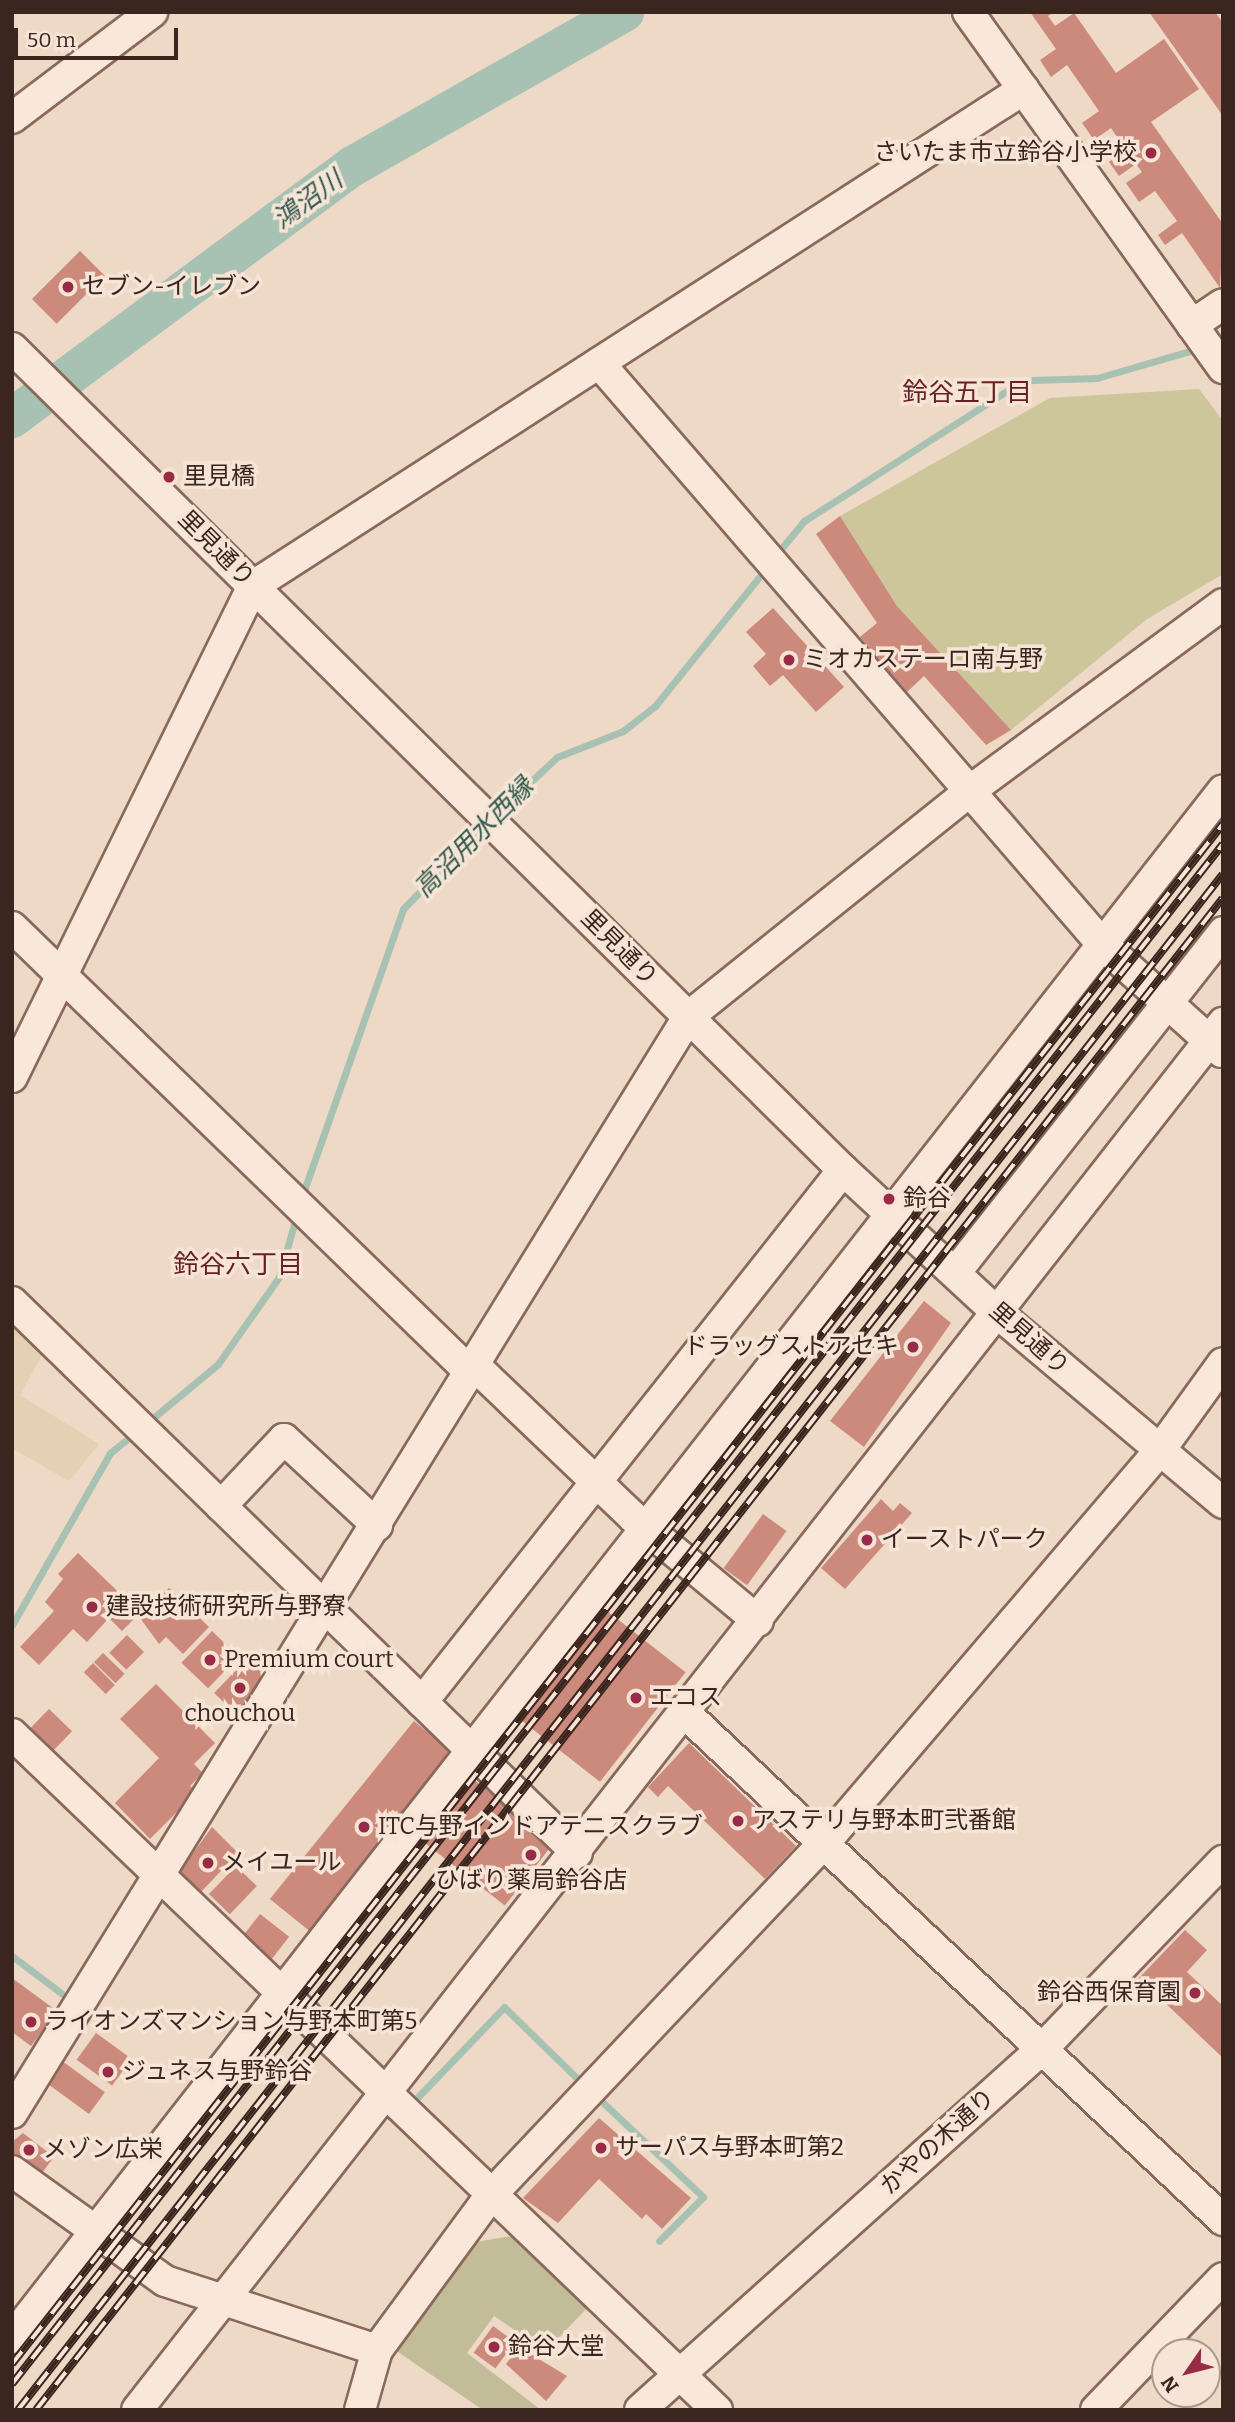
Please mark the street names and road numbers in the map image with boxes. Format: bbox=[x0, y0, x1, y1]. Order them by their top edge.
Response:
street label: 里見通り bbox=[172, 505, 260, 593]
street label: 里見通り bbox=[575, 904, 663, 992]
street label: 里見通り bbox=[983, 1297, 1075, 1381]
street label: かやの木通り bbox=[875, 2083, 1001, 2201]

